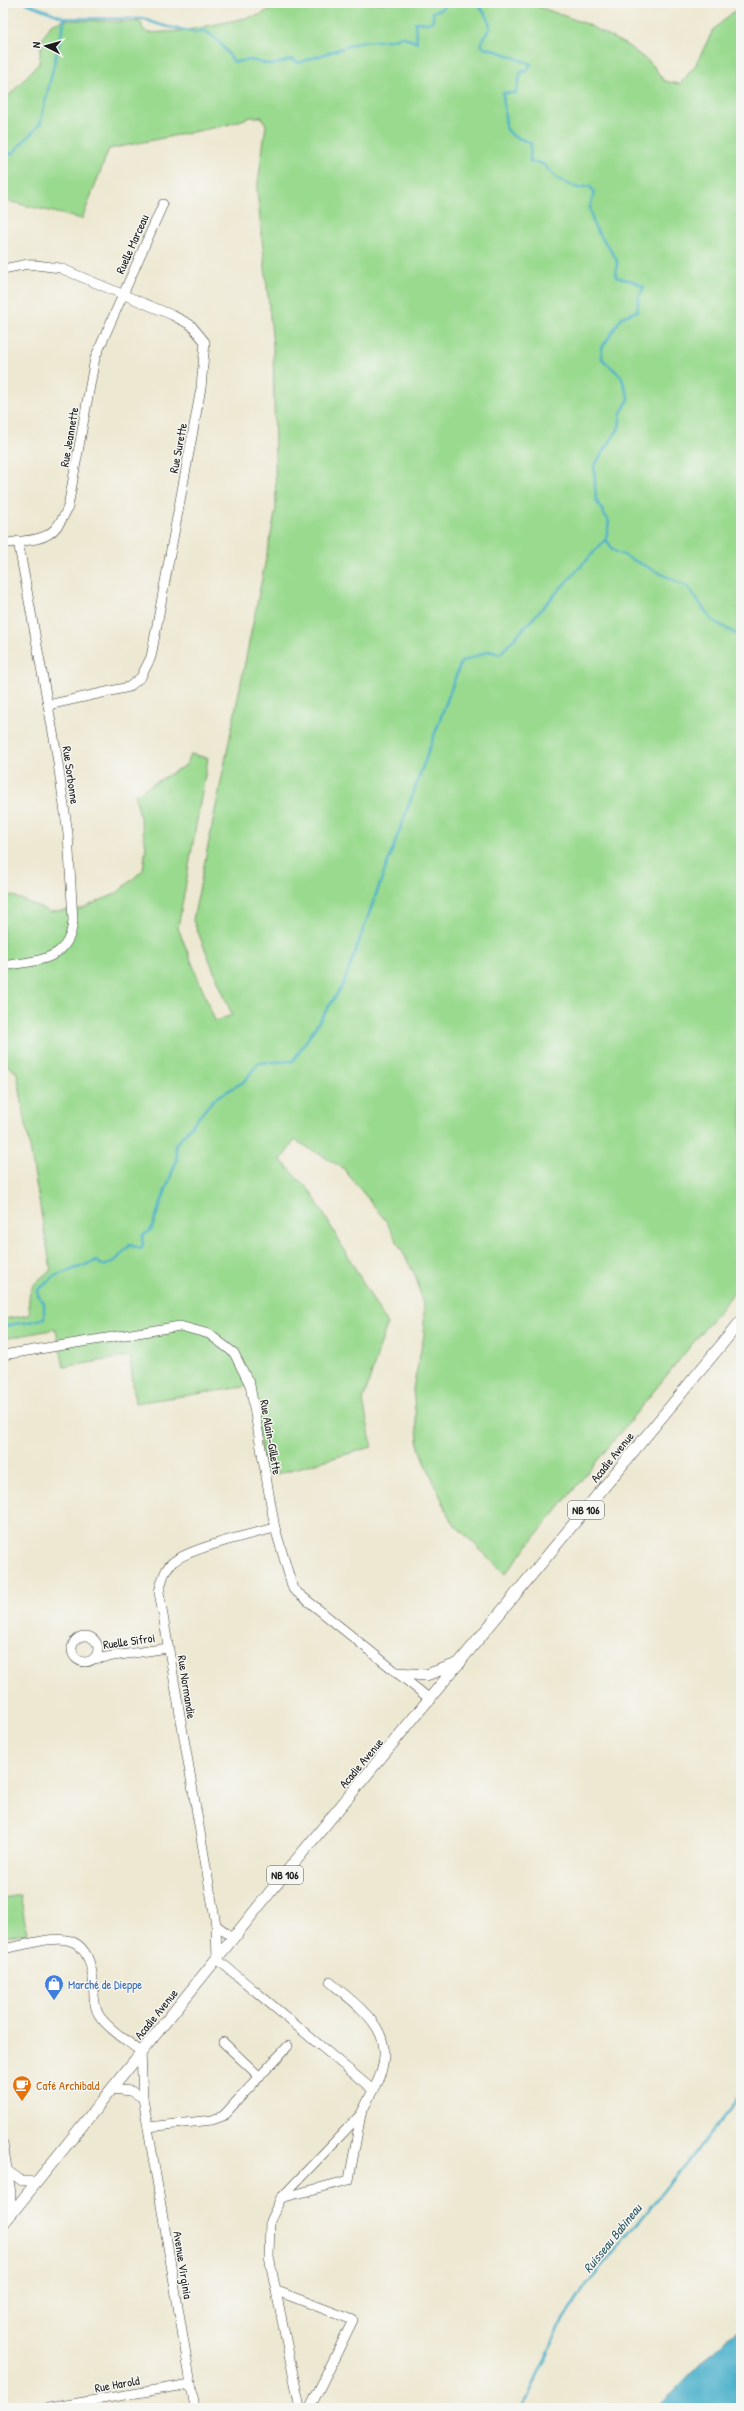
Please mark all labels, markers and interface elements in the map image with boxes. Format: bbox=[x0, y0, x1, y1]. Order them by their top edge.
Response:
north arrow bbox=[26, 26, 66, 66]
text: N bbox=[29, 41, 43, 49]
street label: Ruelle Marceau bbox=[111, 212, 153, 276]
street label: Rue Jeannette bbox=[55, 406, 83, 468]
street label: Rue Surette bbox=[165, 421, 191, 474]
street label: Rue Sorbonne bbox=[59, 745, 83, 805]
street label: Rue Alain-Gillette bbox=[256, 1398, 286, 1476]
street label: Acadie Avenue bbox=[586, 1428, 638, 1486]
road number: NB 106 bbox=[568, 1501, 604, 1519]
street label: Ruelle Sifroi bbox=[102, 1629, 156, 1653]
street label: Rue Normandie bbox=[174, 1654, 200, 1720]
street label: Acadie Avenue bbox=[335, 1734, 387, 1792]
road number: NB 106 bbox=[267, 1866, 303, 1884]
shop icon: Marché de Dieppe bbox=[43, 1973, 65, 2001]
place label: Marché de Dieppe bbox=[68, 1976, 142, 1993]
street label: Acadie Avenue bbox=[130, 1985, 182, 2043]
cafe icon: Café Archibald bbox=[11, 2074, 33, 2102]
place label: Café Archibald bbox=[36, 2077, 100, 2094]
water label: Ruisseau Babineau bbox=[579, 2198, 646, 2276]
street label: Avenue Virginia bbox=[169, 2230, 197, 2300]
street label: Rue Harold bbox=[93, 2372, 141, 2396]

